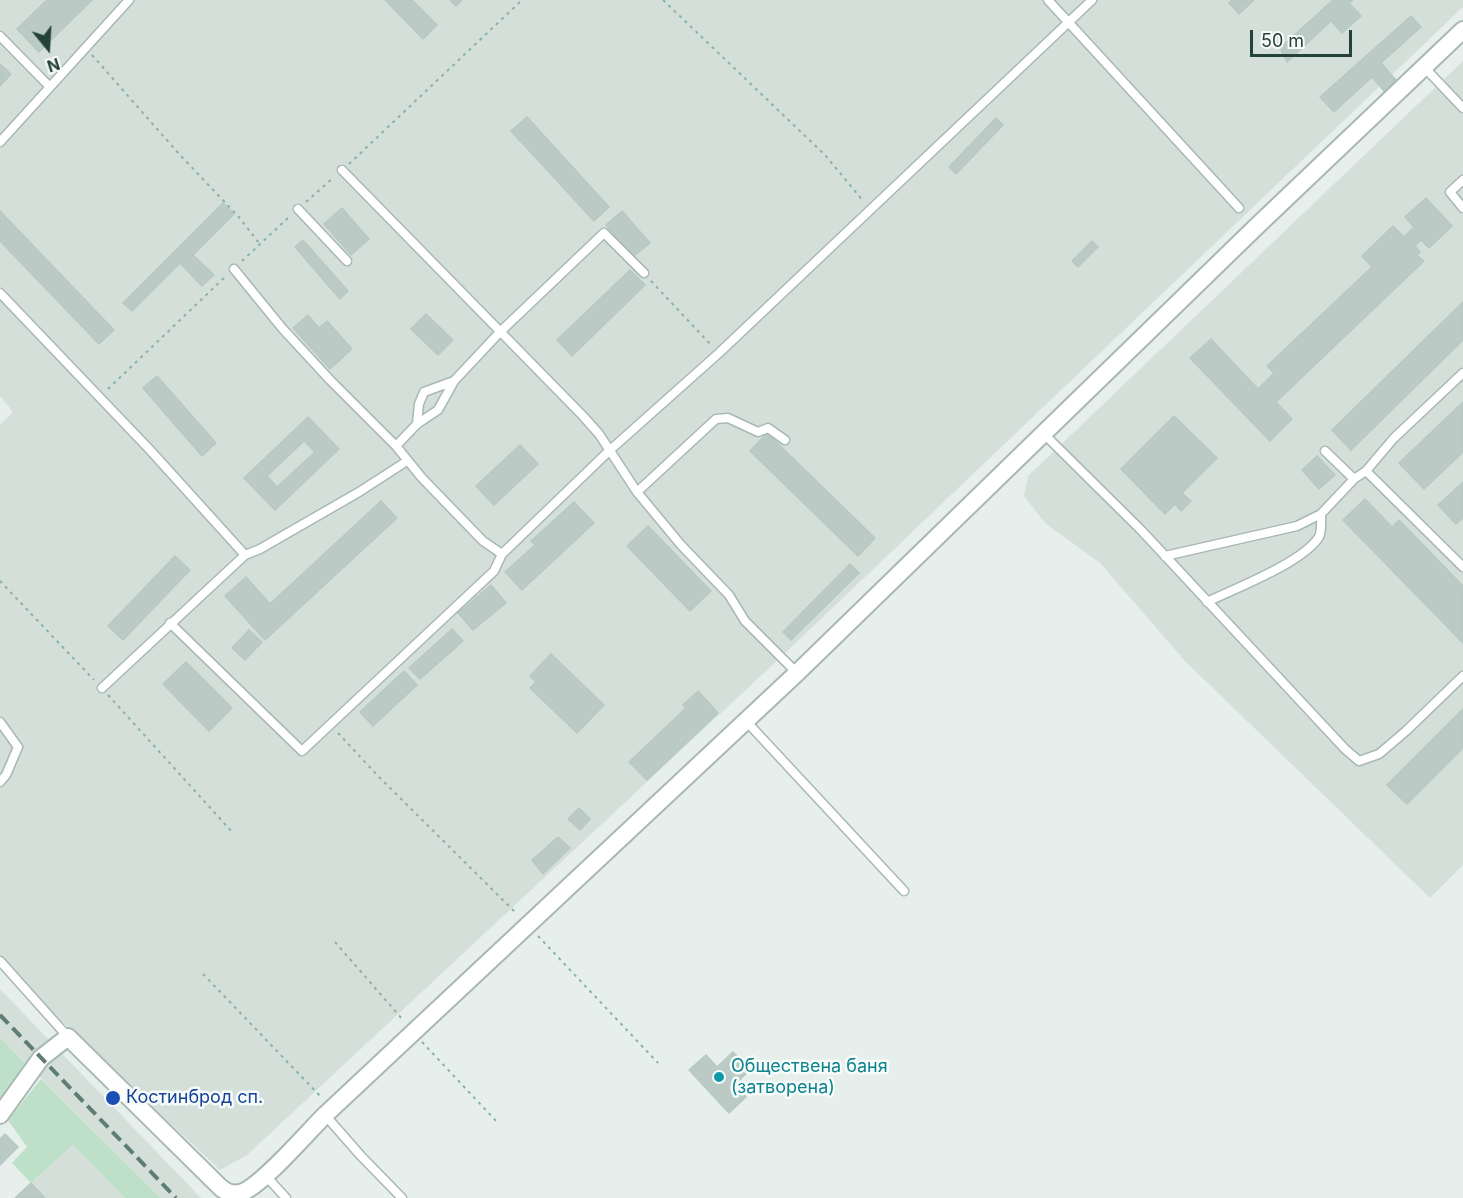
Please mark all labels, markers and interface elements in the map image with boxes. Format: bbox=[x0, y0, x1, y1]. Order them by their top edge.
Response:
north arrow bbox=[18, 18, 78, 78]
scale bar bbox=[1253, 18, 1355, 56]
text: 50 m bbox=[1261, 30, 1304, 51]
text: N bbox=[45, 54, 62, 77]
place label: Обществена баня (затворена) bbox=[731, 1056, 888, 1098]
marker: Обществена баня (затворена) bbox=[712, 1070, 726, 1084]
place label: Костинброд сп. bbox=[126, 1087, 263, 1109]
marker: Костинброд сп. bbox=[104, 1089, 122, 1107]

